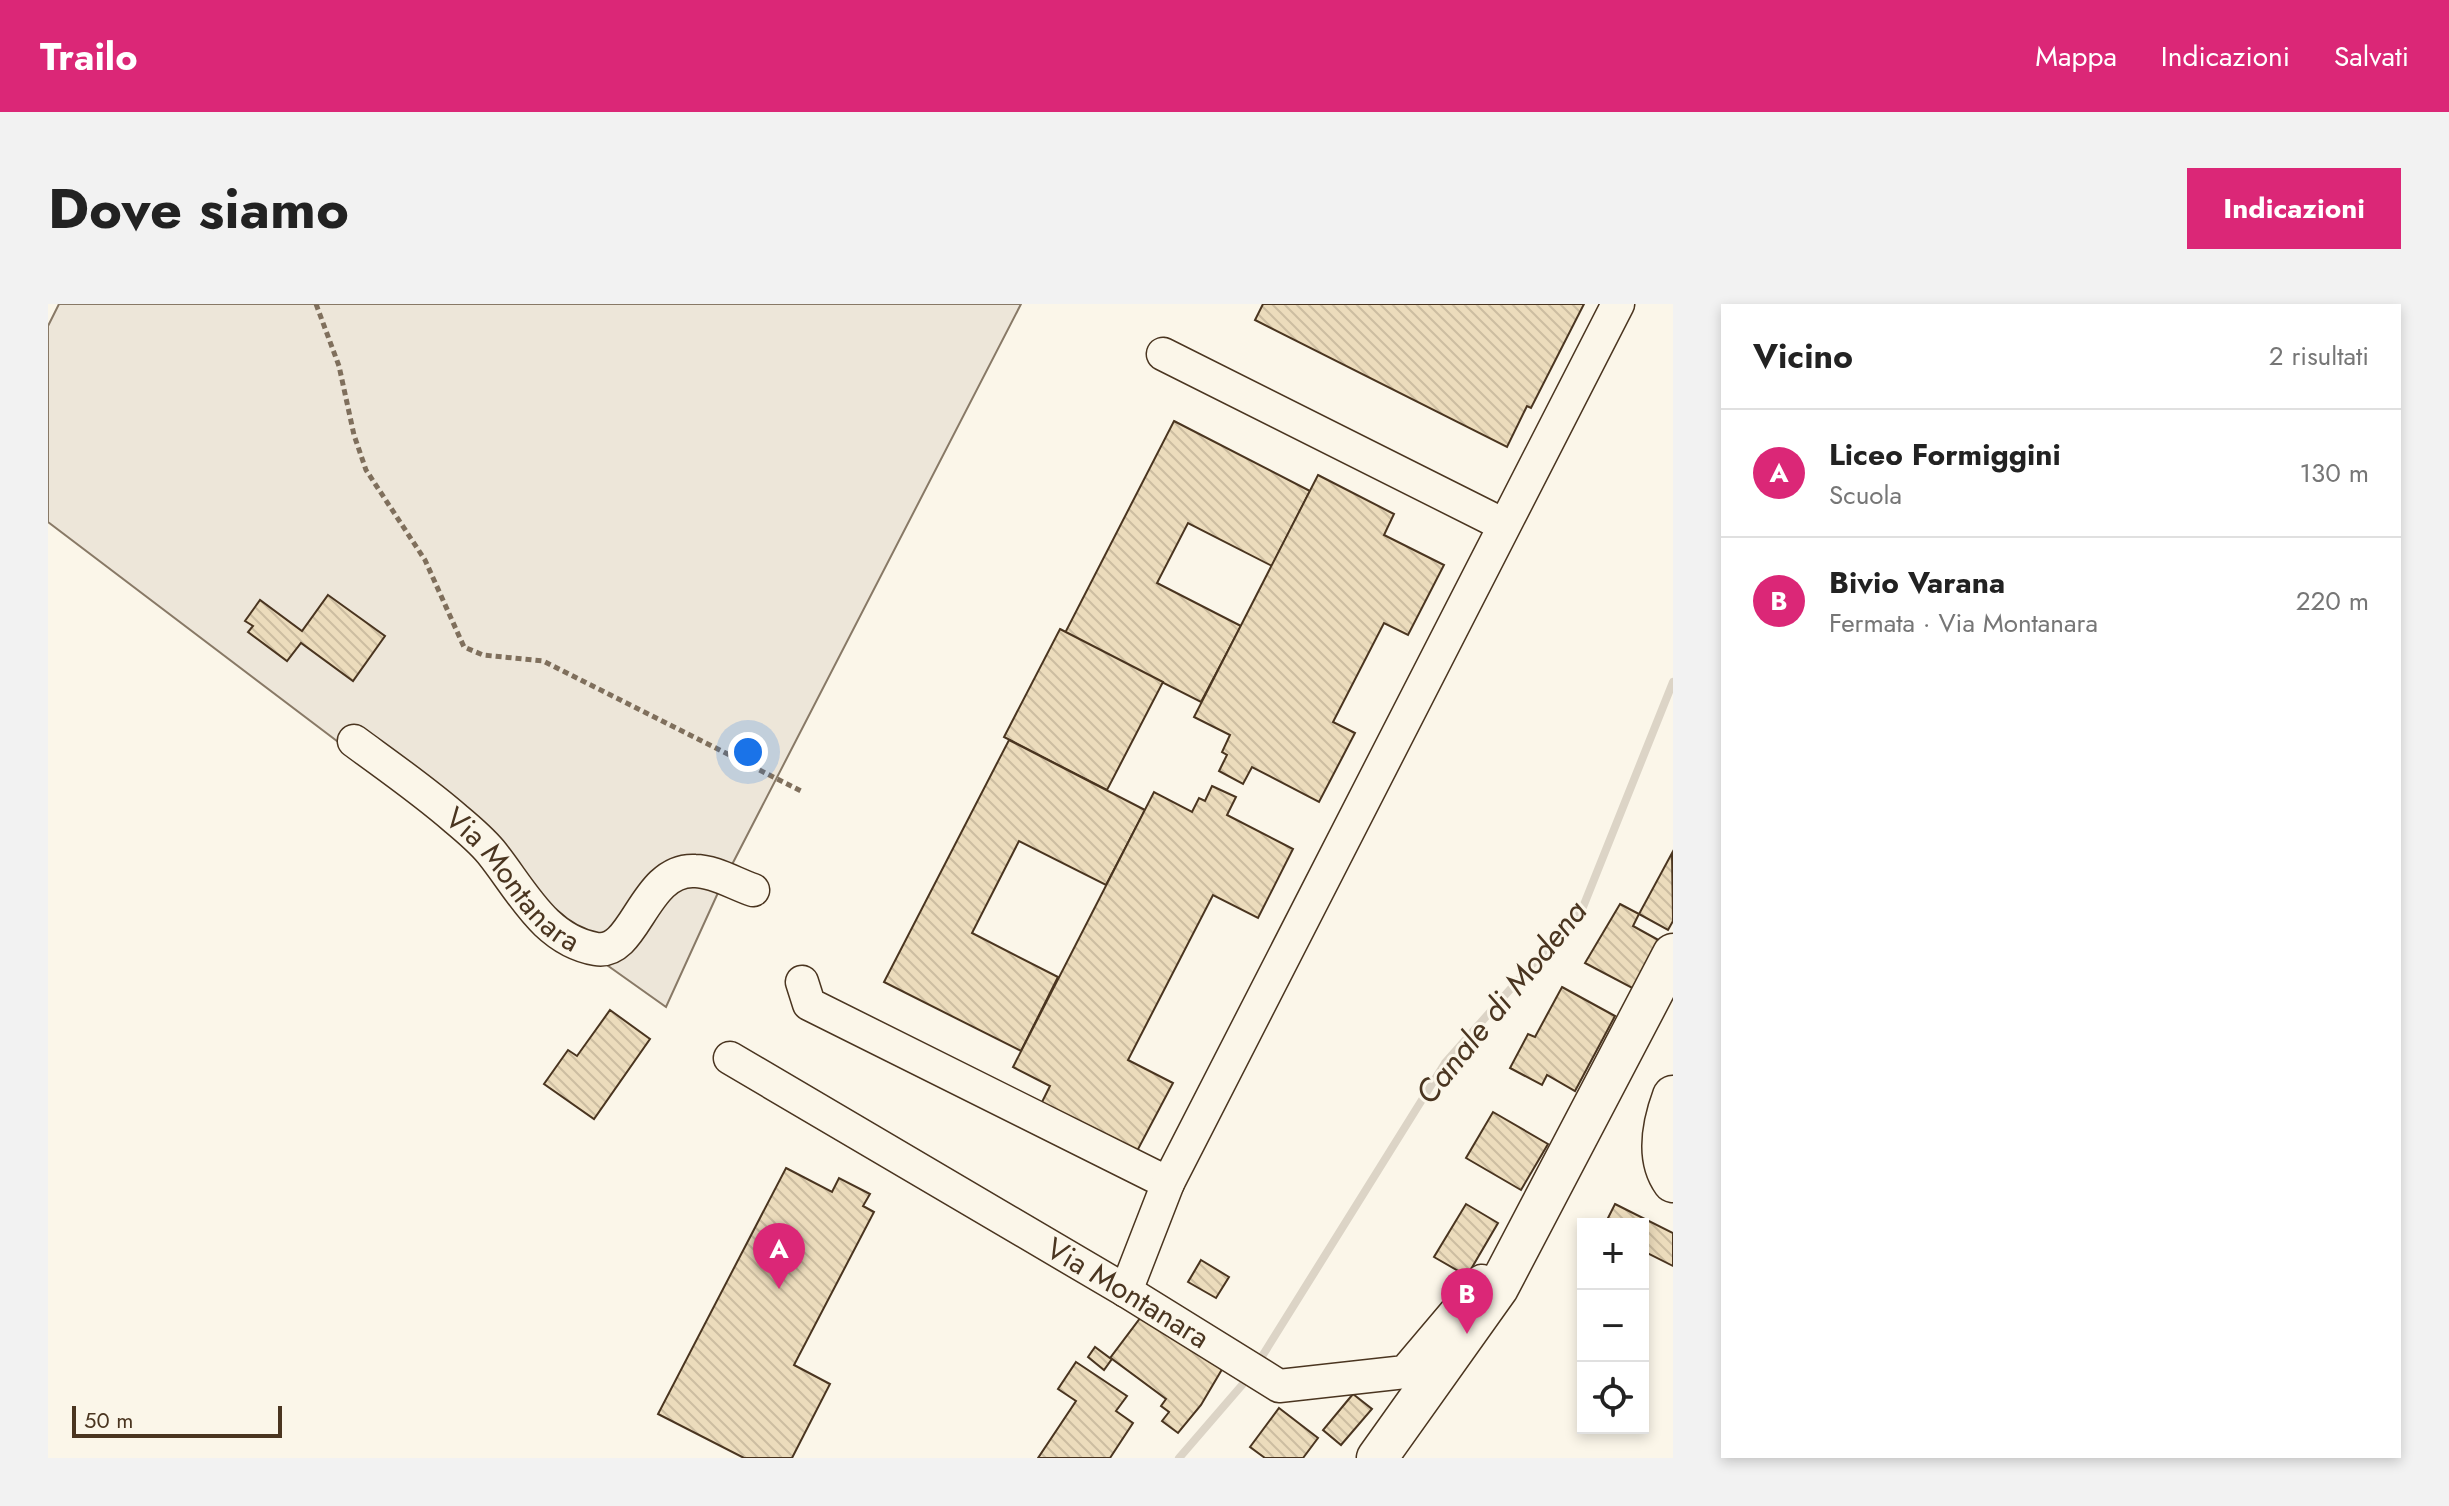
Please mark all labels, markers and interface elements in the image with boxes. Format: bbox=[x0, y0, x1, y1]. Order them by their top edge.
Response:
text: Trailo bbox=[40, 29, 138, 84]
text: Mappa bbox=[2035, 36, 2117, 77]
text: Indicazioni bbox=[2161, 36, 2290, 77]
text: Salvati bbox=[2334, 36, 2409, 77]
text: Dove siamo bbox=[48, 168, 349, 249]
button: Indicazioni bbox=[2187, 168, 2401, 249]
text: Vicino bbox=[1753, 332, 1853, 381]
text: 2 risultati bbox=[2269, 337, 2369, 375]
text: Liceo Formiggini bbox=[1829, 433, 2061, 476]
text: A bbox=[1769, 454, 1789, 492]
text: 130 m bbox=[2299, 454, 2369, 492]
text: Scuola bbox=[1829, 476, 1902, 514]
text: Bivio Varana bbox=[1829, 561, 2005, 604]
text: B bbox=[1770, 582, 1788, 620]
text: 220 m bbox=[2296, 582, 2369, 620]
text: Fermata · Via Montanara bbox=[1829, 604, 2098, 642]
your location bbox=[728, 732, 768, 772]
street label: Via Montanara bbox=[436, 797, 587, 962]
water label: Canale di Modena bbox=[1404, 890, 1598, 1114]
map controls bbox=[1577, 1218, 1649, 1434]
button: + bbox=[1577, 1218, 1649, 1290]
pin: A bbox=[753, 1223, 805, 1289]
street label: Via Montanara bbox=[1038, 1227, 1218, 1359]
pin: B bbox=[1441, 1268, 1493, 1334]
button: − bbox=[1577, 1290, 1649, 1362]
button: locate bbox=[1577, 1362, 1649, 1434]
scale bar bbox=[72, 1402, 282, 1438]
text: 50 m bbox=[84, 1404, 133, 1436]

